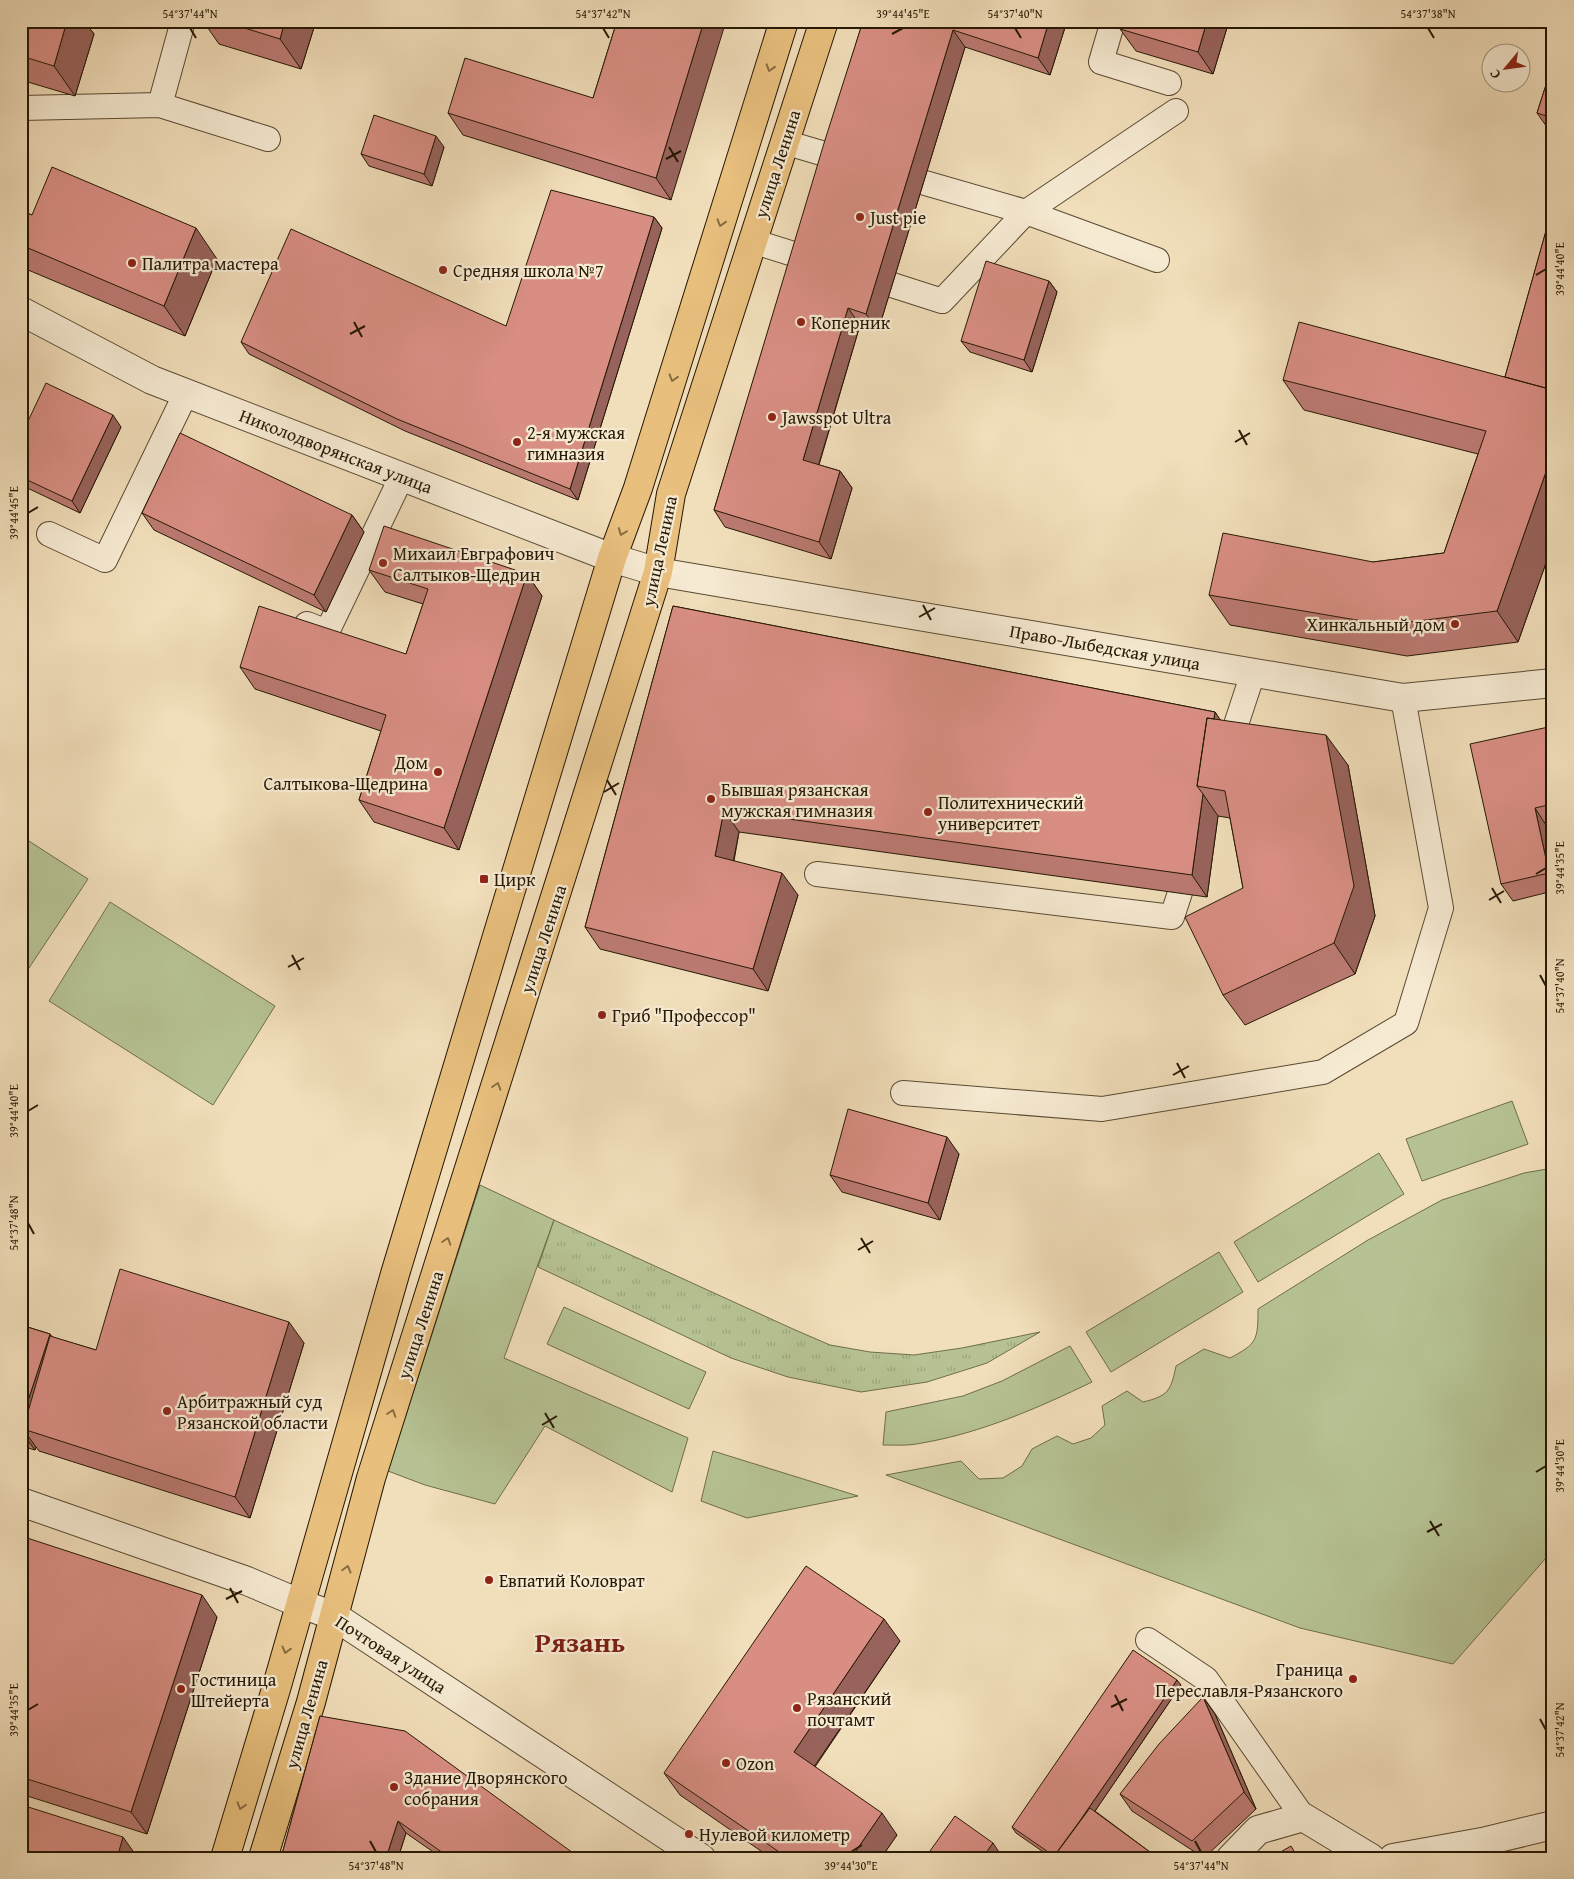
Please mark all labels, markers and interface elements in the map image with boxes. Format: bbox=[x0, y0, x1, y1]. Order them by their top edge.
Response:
text: 54°37'44"N bbox=[162, 5, 218, 22]
text: 54°37'42"N bbox=[575, 5, 631, 22]
text: 39°44'45"E bbox=[876, 5, 930, 22]
text: 54°37'40"N bbox=[987, 5, 1043, 22]
text: 54°37'38"N bbox=[1400, 5, 1456, 22]
north arrow bbox=[1482, 42, 1532, 92]
one-way arrow bbox=[765, 63, 775, 71]
text: С bbox=[1484, 66, 1505, 83]
street label: улица Ленина bbox=[746, 106, 807, 223]
place label: Just pie bbox=[868, 204, 926, 231]
marker: Just pie bbox=[854, 211, 866, 223]
one-way arrow bbox=[717, 218, 727, 227]
text: 39°44'40"E bbox=[1551, 242, 1568, 296]
place label: Палитра мастера bbox=[142, 250, 279, 277]
marker: Палитра мастера bbox=[126, 257, 138, 269]
place label: Средняя школа №7 bbox=[453, 257, 604, 284]
marker: Средняя школа №7 bbox=[437, 264, 449, 276]
place label: Коперник bbox=[811, 309, 891, 336]
marker: Коперник bbox=[795, 316, 807, 328]
one-way arrow bbox=[668, 373, 678, 382]
street label: Николодворянская улица bbox=[235, 402, 437, 500]
place label: Jawsspot Ultra bbox=[780, 404, 892, 431]
marker: Jawsspot Ultra bbox=[766, 411, 778, 423]
place label: 2-я мужская гимназия bbox=[527, 419, 625, 467]
marker: 2-я мужская гимназия bbox=[511, 436, 523, 448]
text: 39°44'45"E bbox=[5, 486, 22, 540]
street label: улица Ленина bbox=[634, 493, 684, 610]
one-way arrow bbox=[618, 527, 628, 536]
place label: Михаил Евграфович Салтыков-Щедрин bbox=[393, 540, 555, 588]
marker: Михаил Евграфович Салтыков-Щедрин bbox=[377, 557, 389, 569]
place label: Хинкальный дом bbox=[1307, 611, 1445, 638]
street label: Право-Лыбедская улица bbox=[1008, 617, 1203, 677]
marker: Хинкальный дом bbox=[1449, 618, 1461, 630]
place label: Дом Салтыкова-Щедрина bbox=[263, 749, 428, 797]
marker: Дом Салтыкова-Щедрина bbox=[432, 766, 444, 778]
place label: Бывшая рязанская мужская гимназия bbox=[721, 776, 873, 824]
place label: Политехнический университет bbox=[937, 789, 1084, 837]
marker: Бывшая рязанская мужская гимназия bbox=[705, 793, 717, 805]
marker: Политехнический университет bbox=[922, 806, 934, 818]
text: 39°44'35"E bbox=[1551, 841, 1568, 895]
place label: Цирк bbox=[494, 866, 536, 893]
marker: Цирк bbox=[478, 873, 490, 885]
street label: улица Ленина bbox=[512, 881, 573, 998]
text: 54°37'40"N bbox=[1551, 958, 1568, 1014]
place label: Гриб "Профессор" bbox=[612, 1002, 756, 1029]
marker: Гриб "Профессор" bbox=[596, 1009, 608, 1021]
one-way arrow bbox=[491, 1083, 501, 1091]
text: 39°44'40"E bbox=[5, 1084, 22, 1138]
text: 54°37'48"N bbox=[5, 1195, 22, 1251]
one-way arrow bbox=[442, 1237, 452, 1246]
street label: улица Ленина bbox=[389, 1267, 450, 1384]
place label: Арбитражный суд Рязанской области bbox=[177, 1388, 328, 1436]
marker: Арбитражный суд Рязанской области bbox=[161, 1405, 173, 1417]
one-way arrow bbox=[387, 1409, 397, 1417]
text: 39°44'30"E bbox=[1551, 1439, 1568, 1493]
one-way arrow bbox=[342, 1565, 352, 1573]
place label: Евпатий Коловрат bbox=[499, 1567, 645, 1594]
marker: Евпатий Коловрат bbox=[483, 1574, 495, 1586]
street label: Почтовая улица bbox=[330, 1608, 452, 1700]
district label: Рязань bbox=[535, 1621, 625, 1662]
one-way arrow bbox=[282, 1646, 292, 1654]
street label: улица Ленина bbox=[277, 1656, 335, 1773]
place label: Граница Переславля-Рязанского bbox=[1155, 1656, 1343, 1704]
place label: Гостиница Штейерта bbox=[191, 1666, 277, 1714]
marker: Граница Переславля-Рязанского bbox=[1347, 1673, 1359, 1685]
text: 39°44'35"E bbox=[5, 1683, 22, 1737]
marker: Гостиница Штейерта bbox=[175, 1683, 187, 1695]
place label: Рязанский почтамт bbox=[807, 1685, 892, 1733]
marker: Рязанский почтамт bbox=[791, 1702, 803, 1714]
text: 54°37'42"N bbox=[1551, 1702, 1568, 1758]
place label: Ozon bbox=[736, 1750, 774, 1777]
marker: Ozon bbox=[720, 1757, 732, 1769]
place label: Здание Дворянского собрания bbox=[404, 1764, 567, 1812]
marker: Здание Дворянского собрания bbox=[388, 1781, 400, 1793]
one-way arrow bbox=[236, 1802, 246, 1810]
place label: Нулевой километр bbox=[699, 1821, 850, 1848]
marker: Нулевой километр bbox=[683, 1828, 695, 1840]
text: 54°37'48"N bbox=[348, 1857, 404, 1874]
text: 39°44'30"E bbox=[824, 1857, 878, 1874]
text: 54°37'44"N bbox=[1173, 1857, 1229, 1874]

